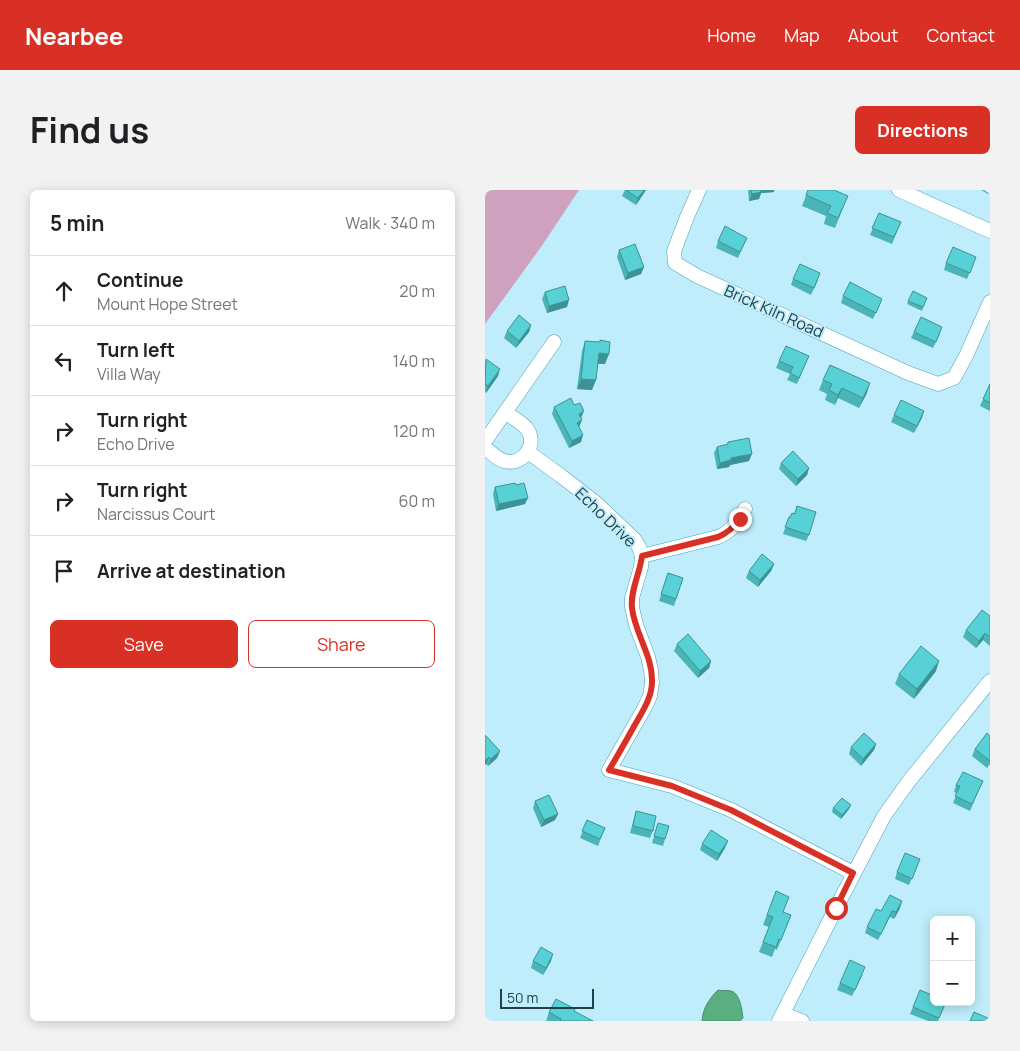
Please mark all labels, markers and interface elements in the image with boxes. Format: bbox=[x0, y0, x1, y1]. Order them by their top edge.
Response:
text: Nearbee bbox=[25, 19, 124, 52]
text: Home bbox=[707, 23, 756, 47]
text: Map bbox=[784, 23, 820, 47]
text: About bbox=[848, 23, 898, 47]
text: Contact bbox=[926, 23, 995, 47]
text: Find us bbox=[30, 106, 149, 154]
button: Directions bbox=[855, 106, 990, 154]
text: 5 min bbox=[50, 209, 104, 237]
text: Walk · 340 m bbox=[345, 212, 435, 234]
text: Continue bbox=[97, 267, 183, 293]
icon: ahead bbox=[50, 277, 78, 305]
street label: Brick Kiln Road bbox=[721, 279, 827, 343]
text: 20 m bbox=[399, 280, 435, 302]
text: Mount Hope Street bbox=[97, 293, 238, 315]
text: Turn left bbox=[97, 337, 175, 363]
icon: left bbox=[50, 347, 78, 375]
text: 140 m bbox=[393, 350, 435, 372]
text: Villa Way bbox=[97, 363, 161, 385]
text: Turn right bbox=[97, 407, 187, 433]
icon: right bbox=[50, 417, 78, 445]
text: 120 m bbox=[393, 420, 435, 442]
text: Echo Drive bbox=[97, 433, 175, 455]
text: Turn right bbox=[97, 477, 187, 503]
street label: Echo Drive bbox=[570, 482, 642, 552]
icon: right bbox=[50, 487, 78, 515]
text: 60 m bbox=[399, 490, 435, 512]
text: Narcissus Court bbox=[97, 503, 215, 525]
route end bbox=[729, 508, 752, 531]
icon: arrive bbox=[50, 557, 78, 585]
text: Arrive at destination bbox=[97, 558, 286, 584]
button: Save bbox=[50, 620, 238, 668]
button: Share bbox=[248, 620, 435, 668]
route start bbox=[825, 897, 848, 920]
map controls bbox=[930, 916, 975, 1006]
button: + bbox=[930, 916, 975, 961]
button: − bbox=[930, 961, 975, 1006]
scale bar bbox=[500, 986, 594, 1009]
text: 50 m bbox=[507, 988, 538, 1007]

